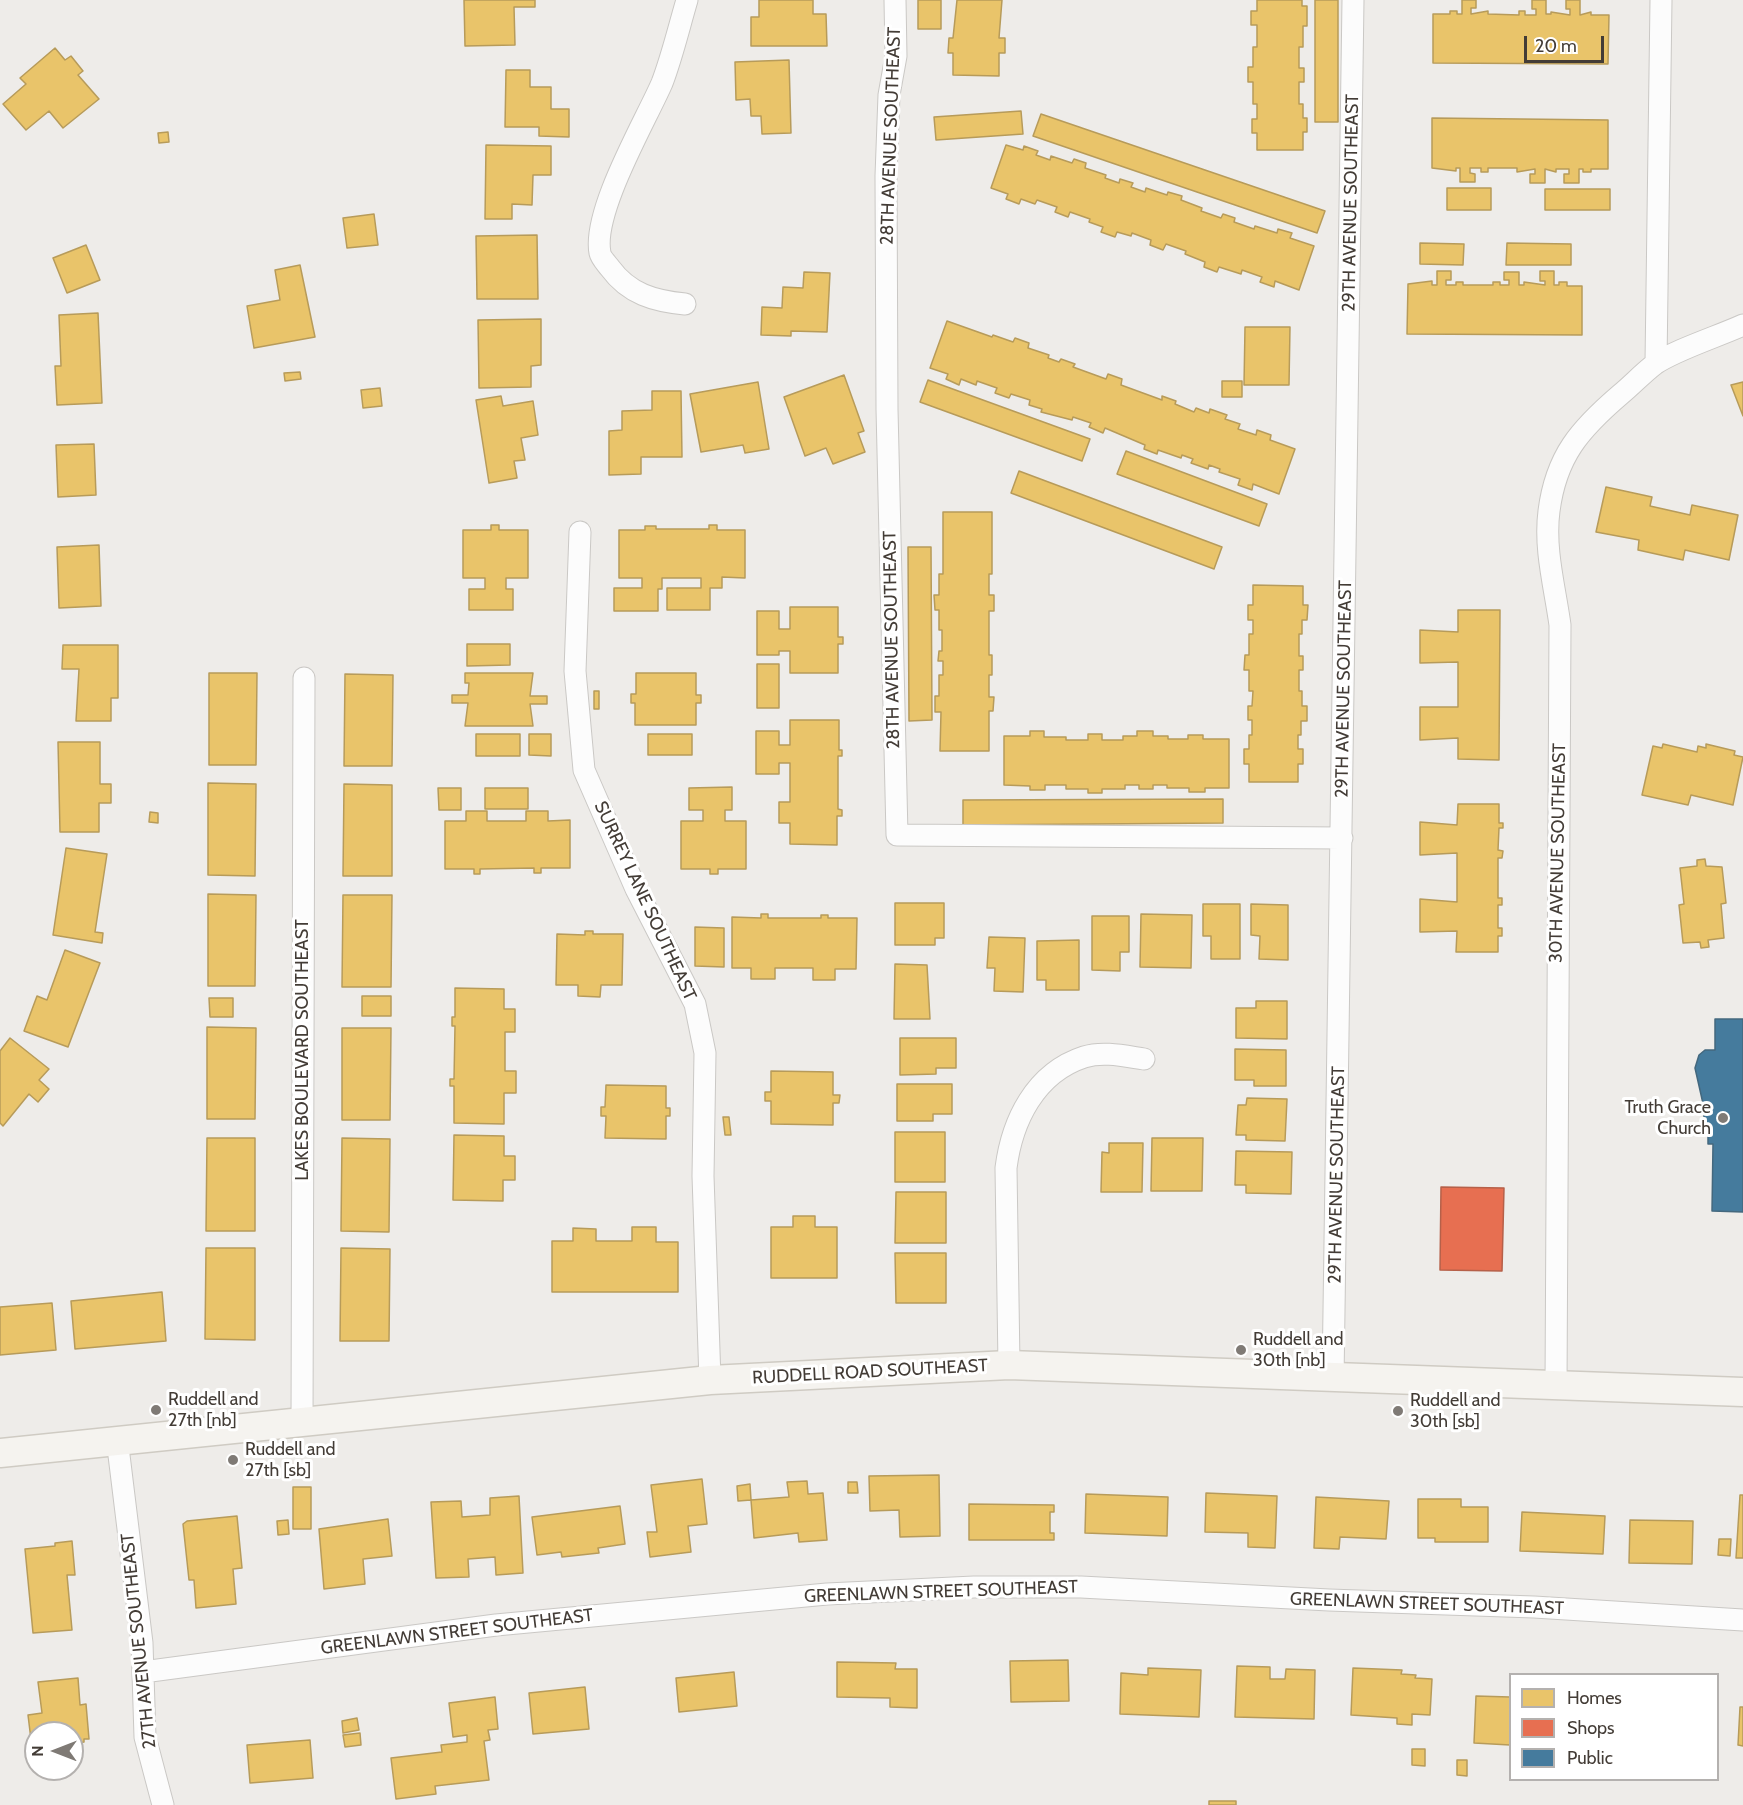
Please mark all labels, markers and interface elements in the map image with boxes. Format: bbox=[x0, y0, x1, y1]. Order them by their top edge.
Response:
scale bar bbox=[1527, 24, 1606, 62]
street label: 28TH AVENUE SOUTHEAST bbox=[876, 27, 906, 245]
text: 20 m bbox=[1535, 35, 1577, 57]
street label: 29TH AVENUE SOUTHEAST bbox=[1338, 94, 1364, 312]
street label: 28TH AVENUE SOUTHEAST bbox=[879, 531, 905, 749]
street label: 29TH AVENUE SOUTHEAST bbox=[1331, 580, 1357, 798]
street label: 30TH AVENUE SOUTHEAST bbox=[1545, 743, 1571, 963]
street label: SURREY LANE SOUTHEAST bbox=[589, 798, 701, 1004]
street label: LAKES BOULEVARD SOUTHEAST bbox=[292, 919, 314, 1181]
street label: 29TH AVENUE SOUTHEAST bbox=[1324, 1066, 1350, 1284]
place label: Truth Grace Church bbox=[1625, 1097, 1711, 1140]
marker: Truth Grace Church bbox=[1716, 1111, 1730, 1125]
place label: Ruddell and 30th [nb] bbox=[1253, 1329, 1344, 1372]
marker: Ruddell and 30th [nb] bbox=[1234, 1343, 1248, 1357]
street label: RUDDELL ROAD SOUTHEAST bbox=[752, 1355, 988, 1389]
place label: Ruddell and 27th [nb] bbox=[168, 1389, 259, 1432]
place label: Ruddell and 30th [sb] bbox=[1410, 1390, 1501, 1432]
marker: Ruddell and 27th [nb] bbox=[149, 1403, 163, 1417]
marker: Ruddell and 30th [sb] bbox=[1391, 1404, 1405, 1418]
place label: Ruddell and 27th [sb] bbox=[245, 1439, 336, 1482]
marker: Ruddell and 27th [sb] bbox=[226, 1453, 240, 1467]
street label: 27TH AVENUE SOUTHEAST bbox=[117, 1532, 161, 1750]
street label: GREENLAWN STREET SOUTHEAST bbox=[804, 1576, 1078, 1608]
street label: GREENLAWN STREET SOUTHEAST bbox=[1290, 1588, 1564, 1620]
street label: GREENLAWN STREET SOUTHEAST bbox=[320, 1605, 594, 1659]
legend bbox=[1509, 1673, 1719, 1781]
text: Homes bbox=[1567, 1687, 1622, 1709]
text: Shops bbox=[1567, 1717, 1615, 1739]
north arrow bbox=[24, 1721, 84, 1781]
text: N bbox=[28, 1745, 47, 1757]
text: Public bbox=[1567, 1747, 1613, 1769]

